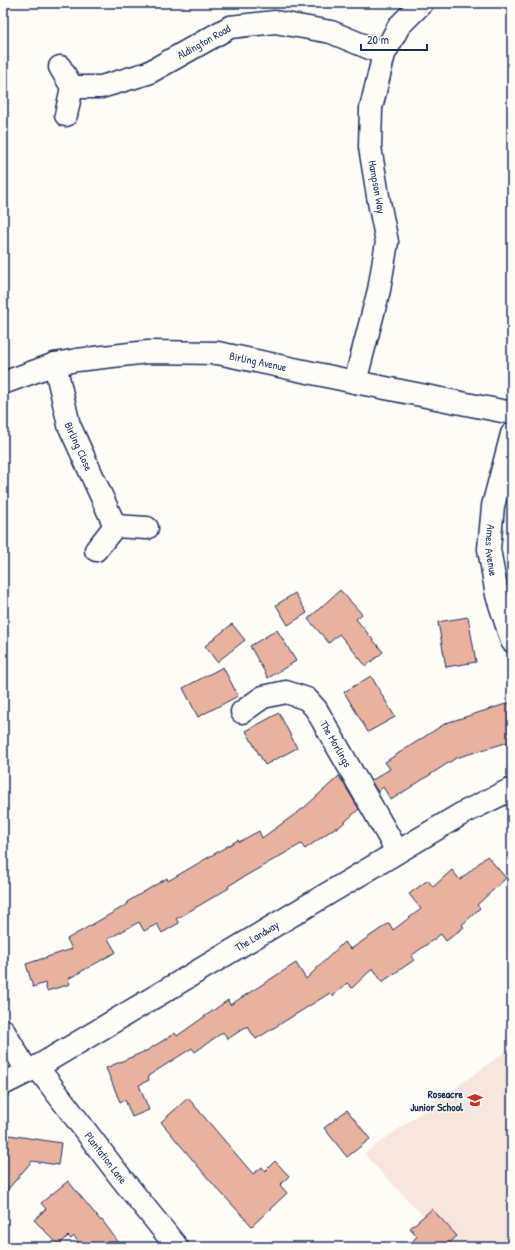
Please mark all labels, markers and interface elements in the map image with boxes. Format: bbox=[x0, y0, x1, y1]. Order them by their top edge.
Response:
street label: Aldington Road bbox=[175, 21, 233, 62]
scale bar bbox=[361, 26, 427, 52]
text: 20 m bbox=[367, 31, 389, 48]
street label: Hampson Way bbox=[365, 159, 389, 215]
street label: Birling Avenue bbox=[228, 349, 288, 374]
street label: Birling Close bbox=[62, 420, 96, 474]
street label: Ames Avenue bbox=[482, 524, 501, 578]
street label: The Morlings bbox=[317, 718, 355, 770]
street label: The Landway bbox=[232, 917, 282, 954]
place label: Roseacre Junior School bbox=[410, 1087, 464, 1114]
school or university icon: Roseacre Junior School bbox=[466, 1091, 484, 1109]
street label: Plantation Lane bbox=[82, 1129, 130, 1187]

